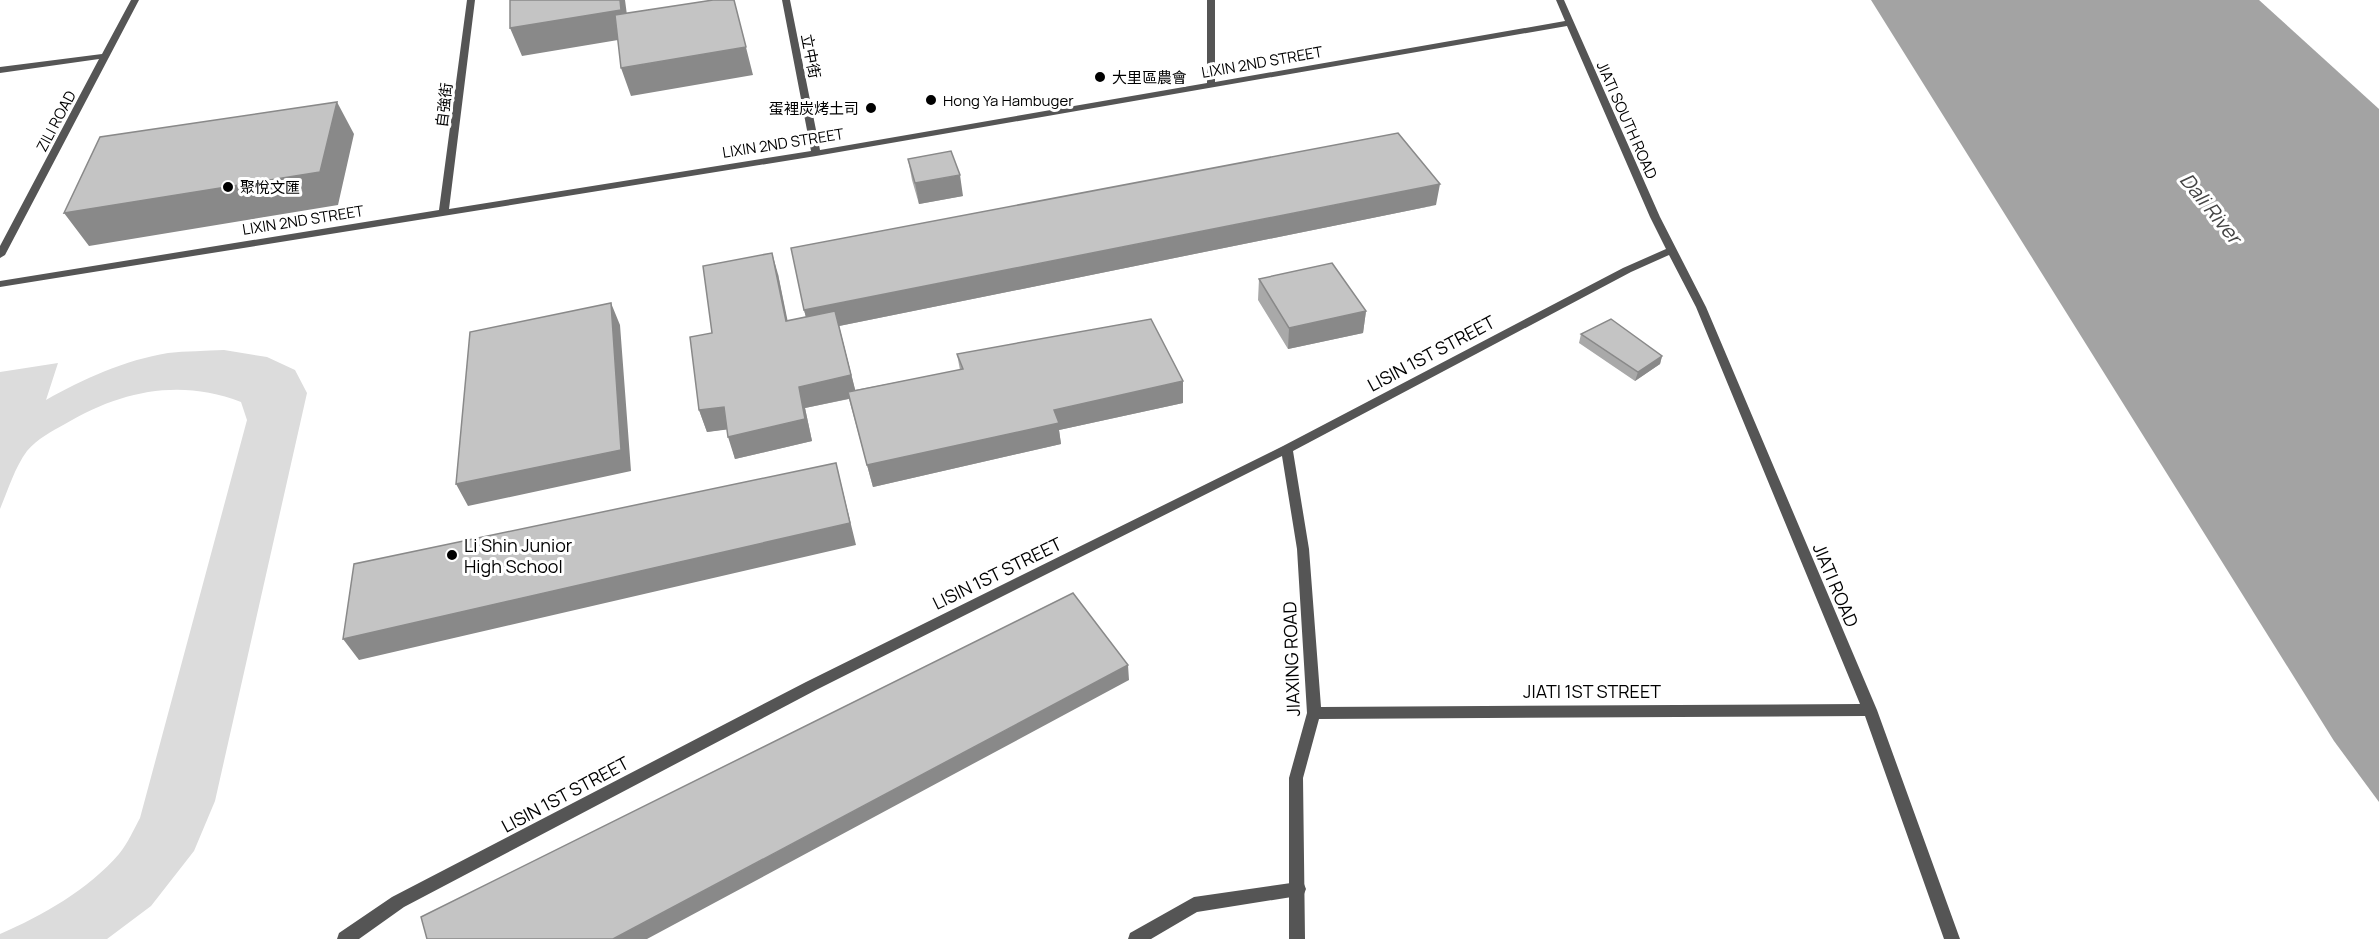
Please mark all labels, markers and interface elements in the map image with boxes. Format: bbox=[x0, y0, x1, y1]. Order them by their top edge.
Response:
street label: 立中街 bbox=[796, 32, 826, 80]
street label: LIXIN 2ND STREET bbox=[1200, 41, 1324, 83]
street label: JIATI SOUTH ROAD bbox=[1592, 58, 1662, 182]
place label: 大里區農會 bbox=[1112, 67, 1187, 88]
marker: 大里區農會 bbox=[1093, 70, 1107, 84]
street label: 自強街 bbox=[431, 81, 457, 129]
street label: ZILI ROAD bbox=[31, 87, 81, 155]
place label: Hong Ya Hambuger bbox=[943, 90, 1074, 111]
marker: Hong Ya Hambuger bbox=[924, 93, 938, 107]
place label: 蛋裡炭烤土司 bbox=[769, 98, 859, 119]
marker: 蛋裡炭烤土司 bbox=[864, 101, 878, 115]
street label: LIXIN 2ND STREET bbox=[721, 123, 845, 163]
water label: Dali River bbox=[2174, 167, 2250, 251]
place label: 聚悅文匯 bbox=[240, 177, 300, 198]
marker: 聚悅文匯 bbox=[221, 180, 235, 194]
street label: LIXIN 2ND STREET bbox=[241, 200, 365, 240]
street label: LISIN 1ST STREET bbox=[1363, 309, 1499, 397]
street label: LISIN 1ST STREET bbox=[928, 531, 1066, 615]
place label: Li Shin Junior High School bbox=[464, 533, 573, 578]
street label: JIATI ROAD bbox=[1808, 539, 1864, 631]
marker: Li Shin Junior High School bbox=[445, 548, 459, 562]
street label: JIAXING ROAD bbox=[1277, 601, 1305, 717]
street label: JIATI 1ST STREET bbox=[1523, 679, 1661, 703]
street label: LISIN 1ST STREET bbox=[497, 750, 633, 838]

